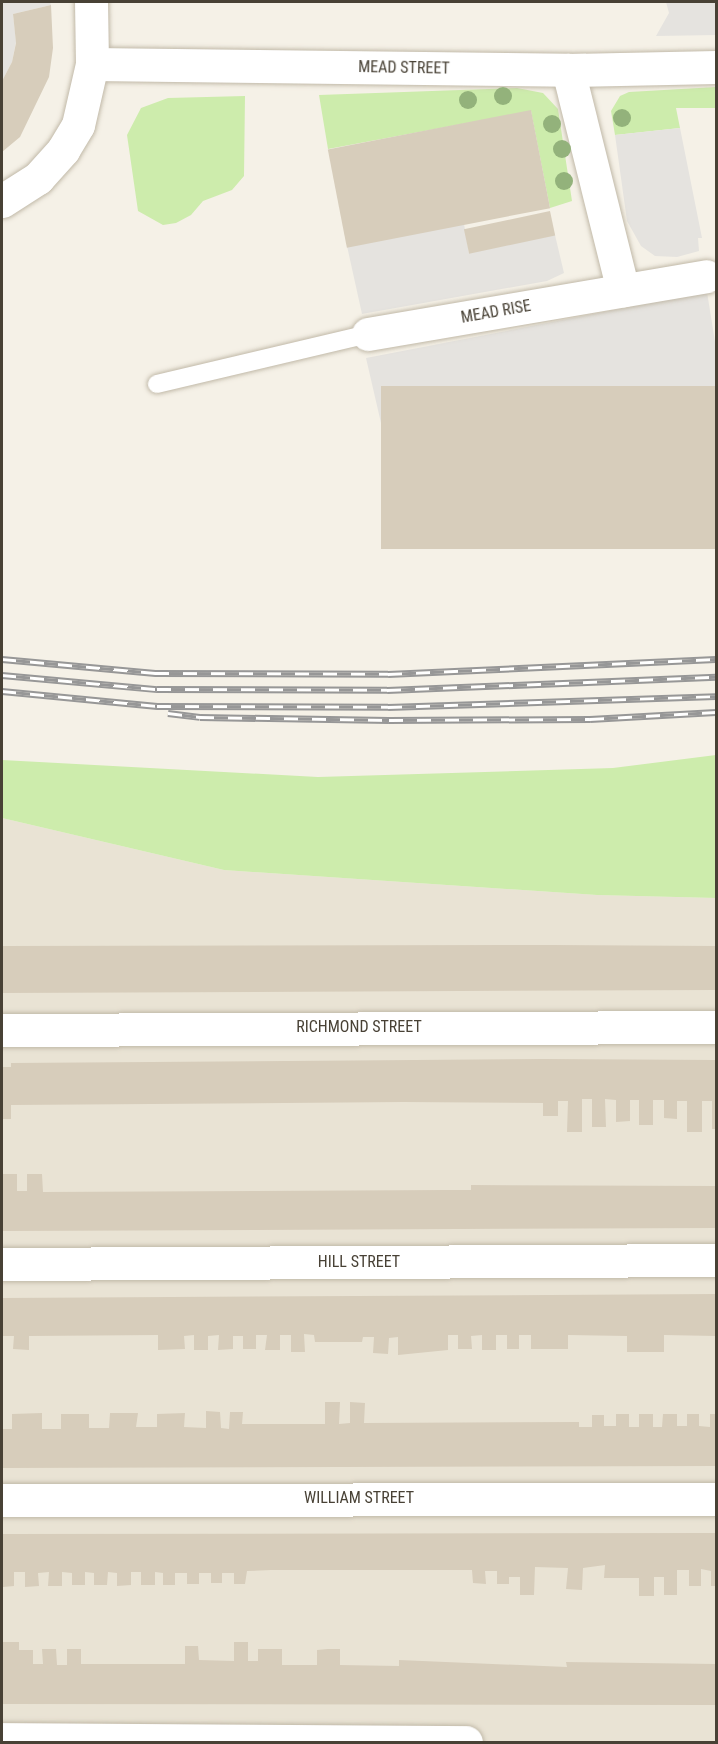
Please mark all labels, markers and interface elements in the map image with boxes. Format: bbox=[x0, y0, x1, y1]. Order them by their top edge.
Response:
street label: MEAD STREET bbox=[358, 58, 450, 78]
street label: MEAD RISE bbox=[459, 296, 533, 328]
street label: RICHMOND STREET bbox=[296, 1017, 422, 1037]
street label: HILL STREET bbox=[318, 1252, 400, 1272]
street label: WILLIAM STREET bbox=[304, 1488, 414, 1508]

